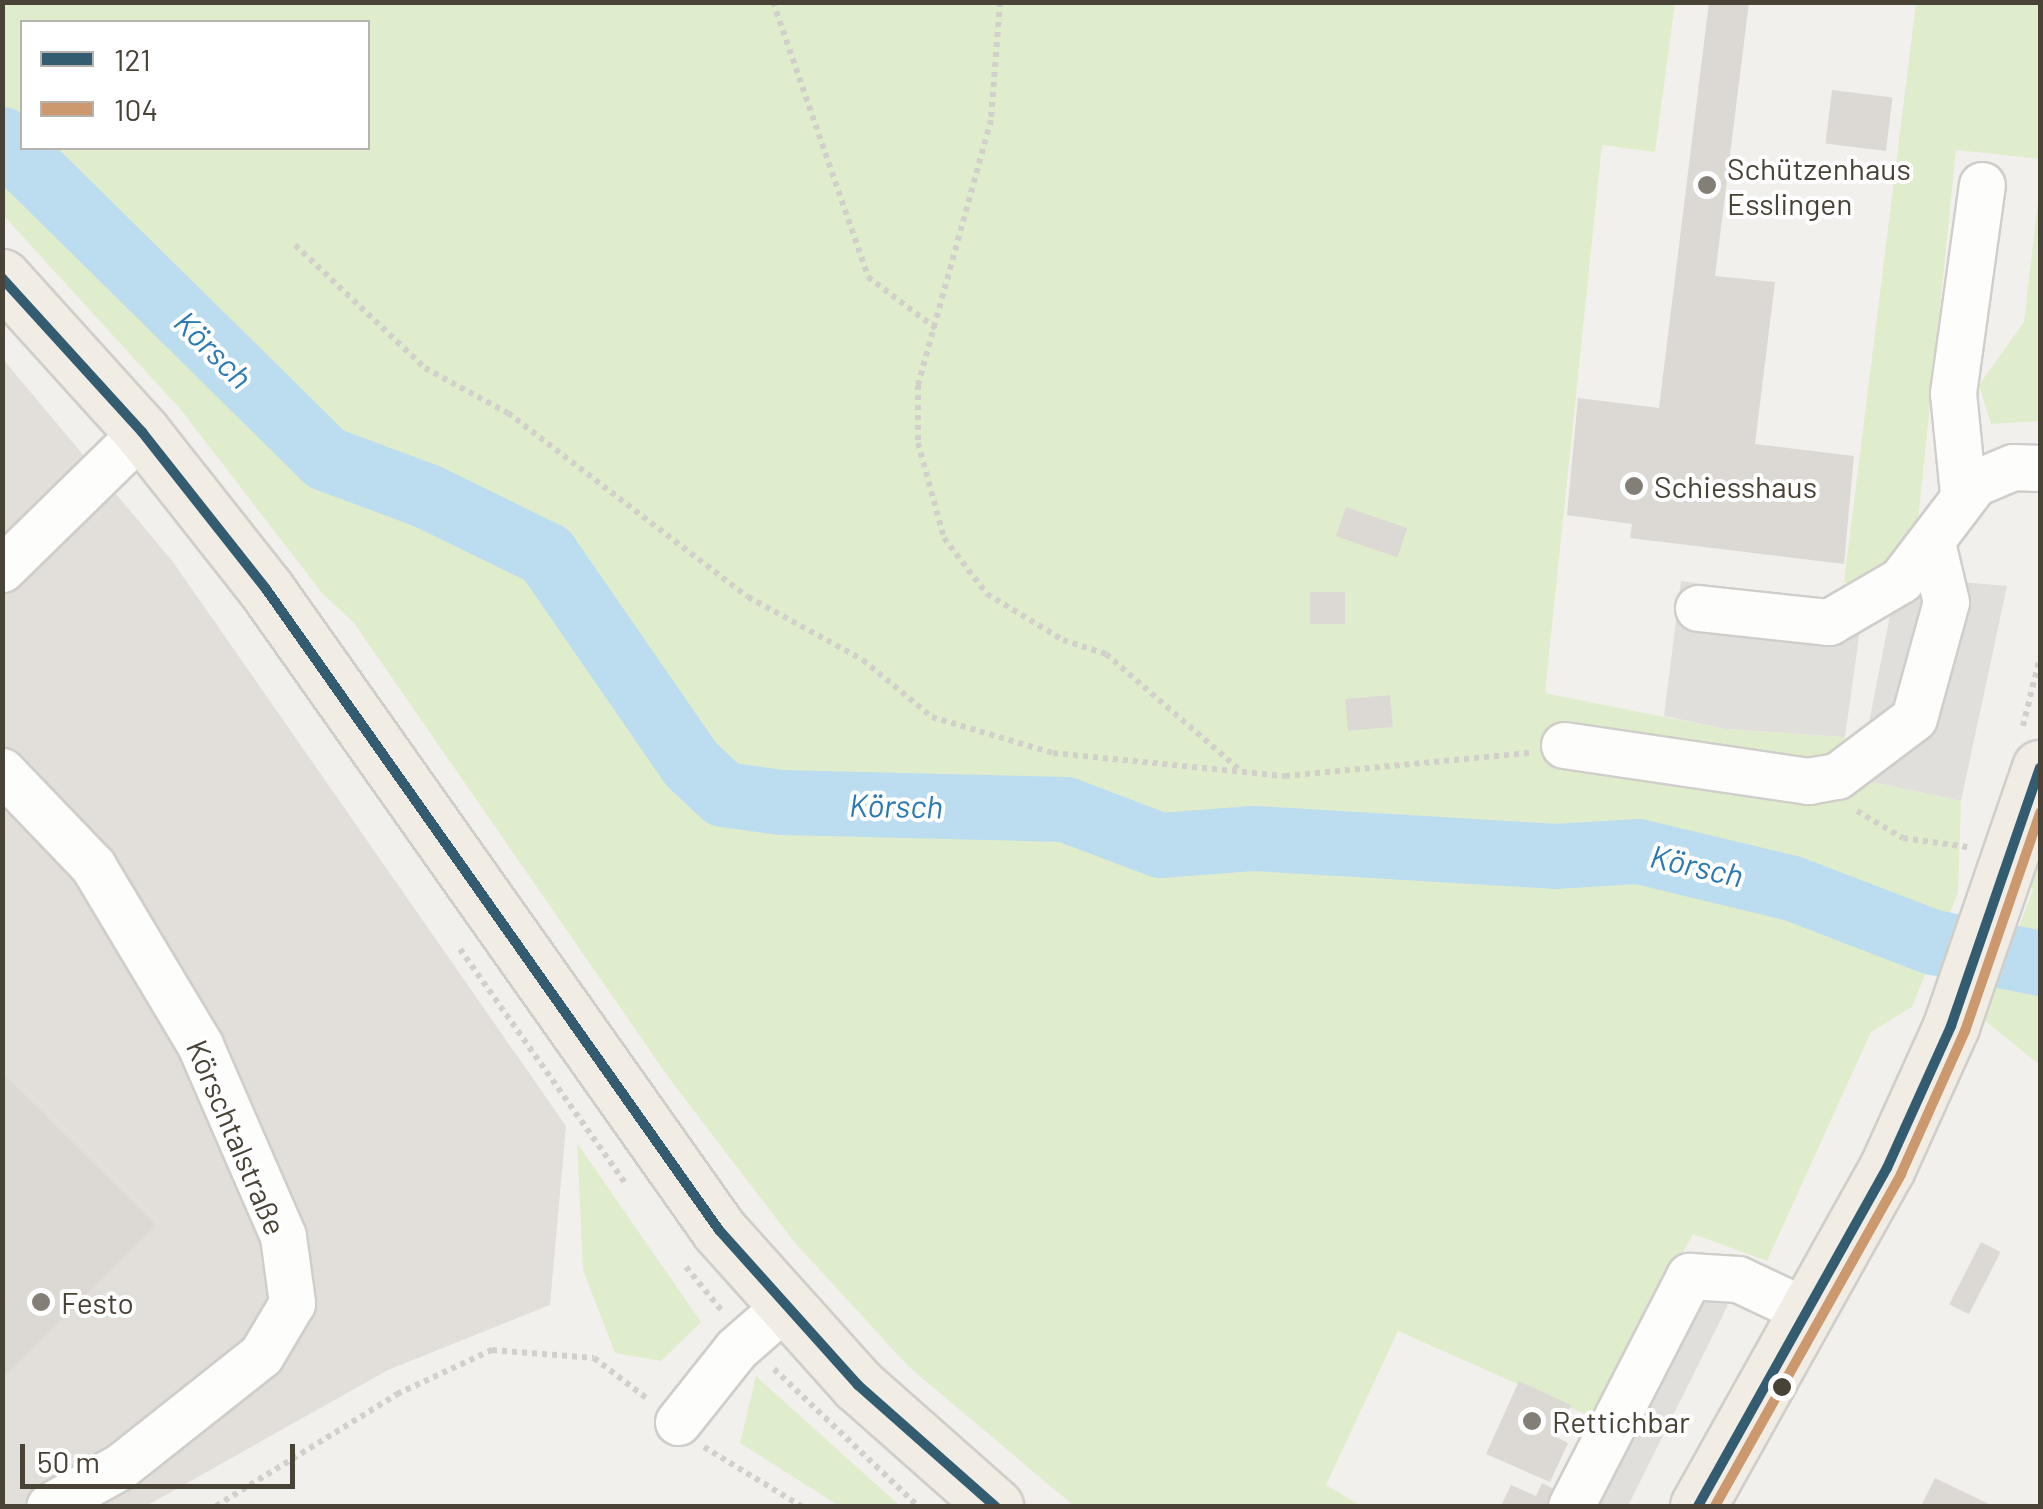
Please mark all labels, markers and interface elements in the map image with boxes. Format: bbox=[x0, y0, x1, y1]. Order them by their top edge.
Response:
legend bbox=[20, 20, 370, 150]
text: 121 bbox=[114, 41, 151, 77]
text: 104 bbox=[114, 91, 158, 127]
place label: Schützenhaus Esslingen bbox=[1727, 150, 1911, 220]
marker: Schützenhaus Esslingen bbox=[1696, 174, 1718, 196]
water label: Körsch bbox=[167, 302, 261, 396]
place label: Schiesshaus bbox=[1654, 468, 1817, 504]
marker: Schiesshaus bbox=[1623, 475, 1645, 497]
water label: Körsch bbox=[849, 785, 943, 825]
water label: Körsch bbox=[1647, 836, 1747, 894]
street label: Körschtalstraße bbox=[180, 1034, 294, 1240]
place label: Festo bbox=[61, 1284, 134, 1320]
marker: Festo bbox=[30, 1291, 52, 1313]
unlabelled marker bbox=[1772, 1377, 1792, 1397]
place label: Rettichbar bbox=[1552, 1403, 1690, 1439]
marker: Rettichbar bbox=[1521, 1410, 1543, 1432]
scale bar bbox=[25, 1424, 300, 1486]
text: 50 m bbox=[37, 1443, 100, 1479]

